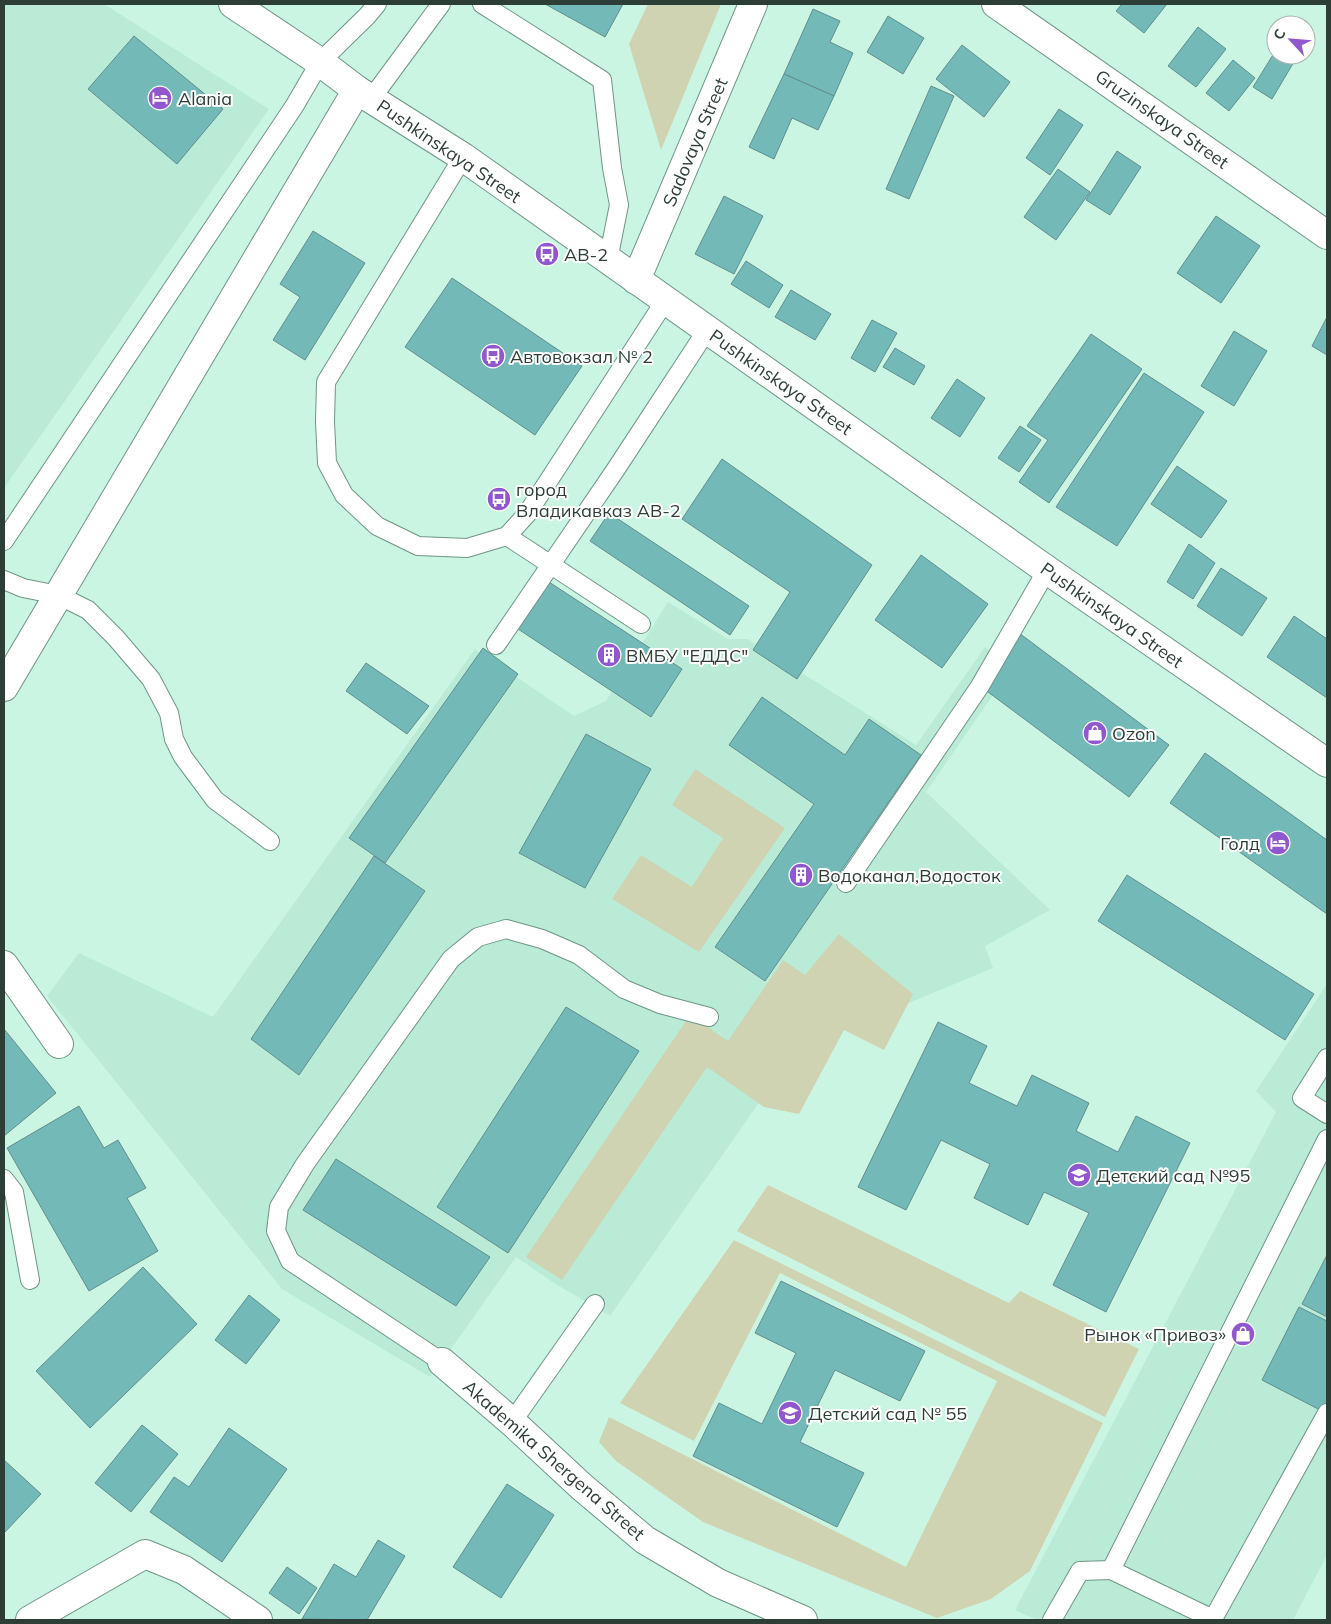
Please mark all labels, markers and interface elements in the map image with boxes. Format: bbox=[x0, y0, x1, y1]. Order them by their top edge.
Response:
north arrow bbox=[1266, 15, 1316, 65]
text: С bbox=[1269, 26, 1290, 43]
street label: Gruzinskaya Street bbox=[1091, 64, 1233, 174]
street label: Sadovaya Street bbox=[658, 74, 732, 210]
hotel icon: Alania bbox=[147, 85, 173, 111]
place label: Alania bbox=[178, 87, 232, 110]
street label: Pushkinskaya Street bbox=[372, 94, 526, 208]
bus stop icon: АВ-2 bbox=[534, 241, 560, 267]
place label: АВ-2 bbox=[564, 243, 608, 266]
street label: Pushkinskaya Street bbox=[705, 324, 857, 440]
bus stop icon: Автовокзал № 2 bbox=[480, 343, 506, 369]
place label: Автовокзал № 2 bbox=[510, 345, 653, 368]
place label: город Владикавказ АВ-2 bbox=[516, 478, 681, 522]
bus stop icon: город Владикавказ АВ-2 bbox=[486, 486, 512, 512]
street label: Pushkinskaya Street bbox=[1036, 557, 1188, 673]
building icon: ВМБУ "ЕДДС" bbox=[596, 642, 622, 668]
place label: ВМБУ "ЕДДС" bbox=[626, 644, 748, 667]
shop icon: Ozon bbox=[1082, 720, 1108, 746]
place label: Ozon bbox=[1112, 722, 1156, 745]
hotel icon: Голд bbox=[1265, 830, 1291, 856]
place label: Голд bbox=[1220, 832, 1260, 855]
building icon: Водоканал,Водосток bbox=[788, 862, 814, 888]
place label: Водоканал,Водосток bbox=[818, 864, 1001, 887]
school or university icon: Детский сад №95 bbox=[1066, 1162, 1092, 1188]
place label: Детский сад №95 bbox=[1096, 1164, 1251, 1187]
shop icon: Рынок «Привоз» bbox=[1230, 1321, 1256, 1347]
place label: Рынок «Привоз» bbox=[1084, 1323, 1226, 1346]
street label: Akademika Shergena Street bbox=[459, 1375, 649, 1545]
school or university icon: Детский сад № 55 bbox=[777, 1400, 803, 1426]
place label: Детский сад № 55 bbox=[808, 1402, 967, 1425]

